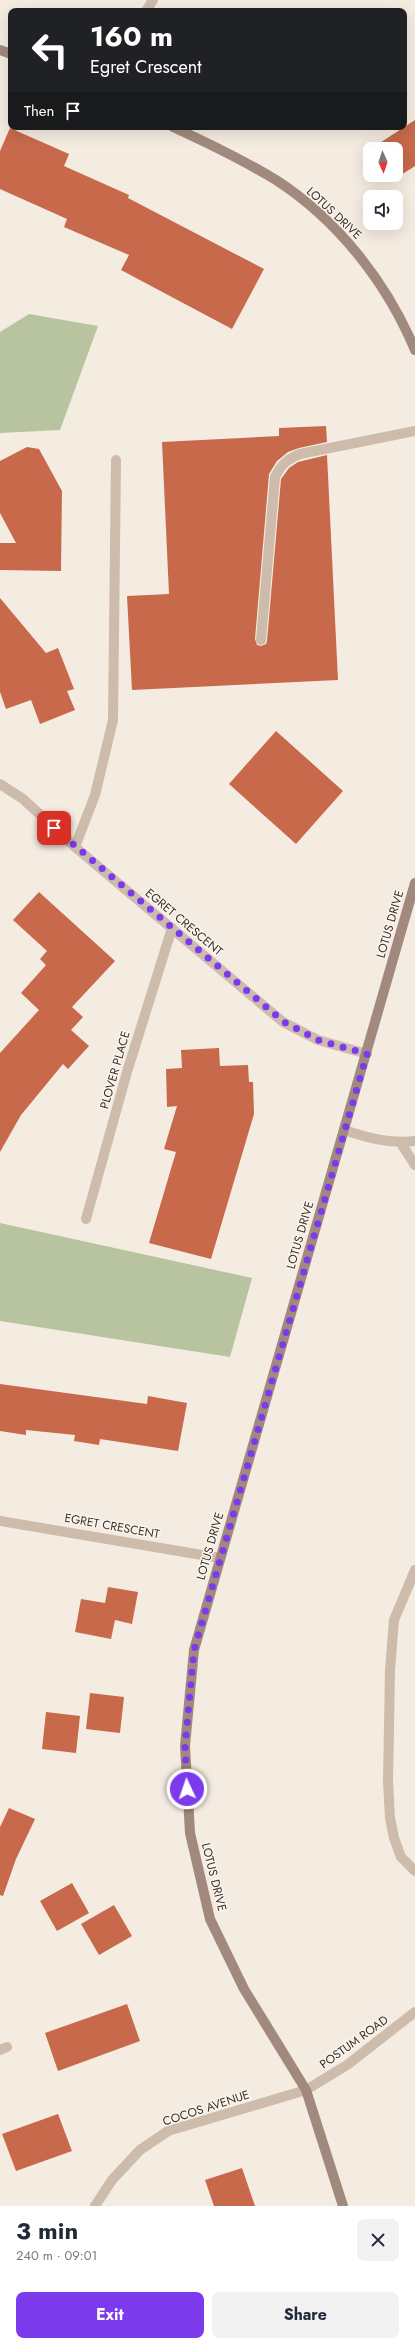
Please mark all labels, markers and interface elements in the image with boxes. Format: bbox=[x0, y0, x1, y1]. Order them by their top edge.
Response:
text: 160 m bbox=[90, 16, 173, 57]
icon: left bbox=[24, 24, 76, 76]
text: Egret Crescent bbox=[90, 54, 201, 80]
text: Then bbox=[24, 100, 54, 122]
icon: arrive bbox=[62, 100, 84, 122]
north arrow bbox=[363, 142, 403, 182]
map controls bbox=[363, 142, 403, 230]
street label: LOTUS DRIVE bbox=[302, 183, 366, 243]
button: sound bbox=[363, 190, 403, 230]
pin bbox=[37, 811, 71, 845]
icon: arrive bbox=[43, 817, 65, 839]
street label: EGRET CRESCENT bbox=[141, 884, 227, 960]
street label: LOTUS DRIVE bbox=[372, 888, 408, 960]
street label: PLOVER PLACE bbox=[95, 1029, 135, 1111]
street label: LOTUS DRIVE bbox=[282, 1199, 318, 1271]
street label: EGRET CRESCENT bbox=[63, 1509, 161, 1543]
street label: LOTUS DRIVE bbox=[192, 1510, 228, 1582]
position arrow bbox=[166, 1768, 208, 1810]
street label: LOTUS DRIVE bbox=[197, 1841, 231, 1913]
street label: POSTUM ROAD bbox=[316, 2011, 392, 2073]
street label: COCOS AVENUE bbox=[160, 2085, 252, 2131]
text: 3 min bbox=[16, 2213, 78, 2248]
button: close bbox=[357, 2219, 399, 2261]
text: 240 m · 09:01 bbox=[16, 2246, 97, 2265]
button: Exit bbox=[16, 2292, 204, 2338]
button: Share bbox=[212, 2292, 399, 2338]

